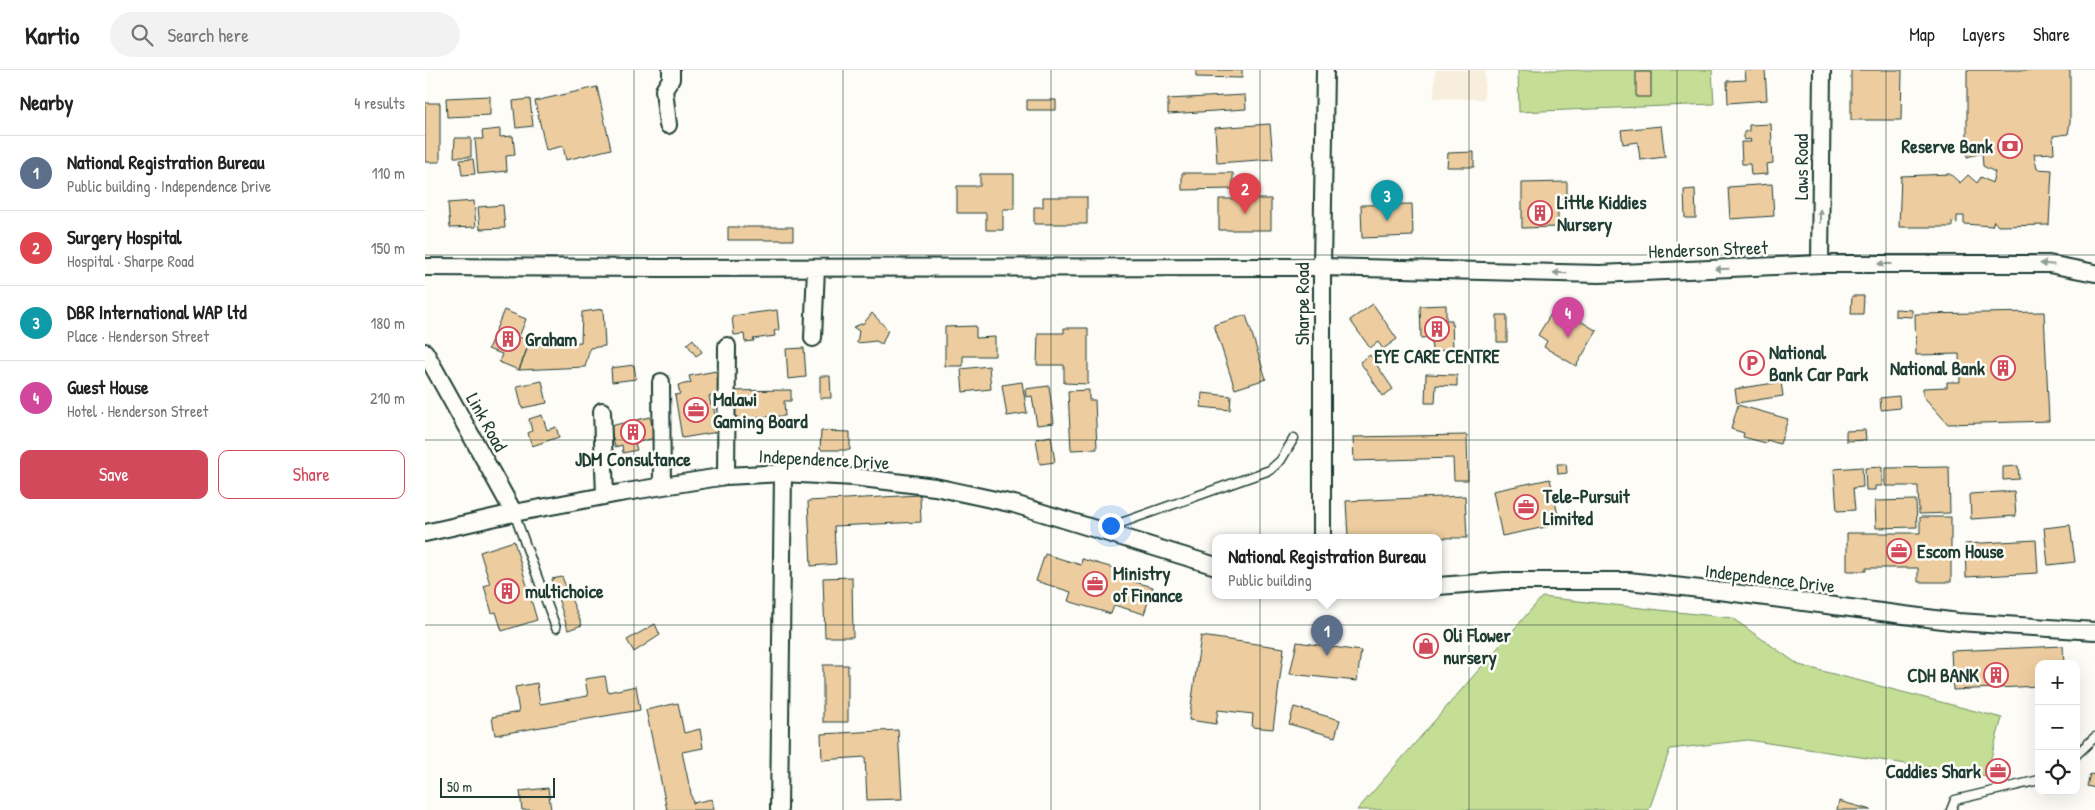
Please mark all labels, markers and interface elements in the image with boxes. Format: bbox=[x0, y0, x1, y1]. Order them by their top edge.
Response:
search box bbox=[110, 12, 460, 57]
text: Kartio bbox=[25, 19, 80, 51]
icon: search bbox=[128, 21, 156, 49]
text: Search here bbox=[168, 22, 249, 48]
text: Map bbox=[1909, 22, 1935, 47]
text: Layers bbox=[1963, 22, 2005, 47]
text: Share bbox=[2033, 22, 2070, 47]
text: Nearby bbox=[20, 88, 73, 117]
text: 4 results bbox=[354, 92, 405, 114]
street label: Laws Road bbox=[1788, 133, 1814, 200]
place label: Reserve Bank bbox=[1902, 133, 1993, 159]
bank icon: Reserve Bank bbox=[1997, 133, 2023, 159]
text: National Registration Bureau bbox=[67, 149, 265, 175]
text: 1 bbox=[33, 162, 39, 184]
text: 110 m bbox=[372, 162, 405, 184]
pin: 2 bbox=[1229, 173, 1261, 214]
text: Public building · Independence Drive bbox=[67, 175, 271, 197]
pin: 3 bbox=[1371, 180, 1403, 221]
place label: Little Kiddies Nursery bbox=[1557, 189, 1647, 238]
building icon: Little Kiddies Nursery bbox=[1527, 200, 1553, 226]
one-way arrow bbox=[1817, 207, 1825, 223]
text: Surgery Hospital bbox=[67, 224, 182, 250]
street label: Henderson Street bbox=[1648, 234, 1769, 264]
text: 2 bbox=[32, 237, 40, 259]
text: 150 m bbox=[371, 237, 405, 259]
text: Hospital · Sharpe Road bbox=[67, 250, 194, 272]
one-way arrow bbox=[1876, 260, 1892, 268]
one-way arrow bbox=[2039, 260, 2055, 268]
street label: Sharpe Road bbox=[1289, 262, 1315, 345]
one-way arrow bbox=[1714, 265, 1730, 273]
one-way arrow bbox=[1552, 269, 1568, 277]
pin: 4 bbox=[1552, 297, 1584, 338]
text: DBR International WAP ltd bbox=[67, 299, 247, 325]
text: 3 bbox=[32, 312, 40, 334]
text: 180 m bbox=[371, 312, 405, 334]
building icon: EYE CARE CENTRE bbox=[1424, 316, 1450, 342]
text: Place · Henderson Street bbox=[67, 325, 209, 347]
building icon: Graham bbox=[495, 326, 521, 352]
place label: Graham bbox=[525, 326, 577, 352]
place label: National Bank Car Park bbox=[1769, 339, 1868, 387]
place label: EYE CARE CENTRE bbox=[1374, 343, 1500, 369]
parking icon: National Bank Car Park bbox=[1739, 350, 1765, 376]
place label: National Bank bbox=[1890, 355, 1985, 381]
building icon: National Bank bbox=[1990, 355, 2016, 381]
text: Guest House bbox=[67, 374, 149, 400]
place label: Malawi Gaming Board bbox=[713, 386, 808, 435]
text: 4 bbox=[33, 387, 39, 409]
text: 210 m bbox=[370, 387, 405, 409]
street label: Link Road bbox=[460, 388, 514, 457]
office icon: Malawi Gaming Board bbox=[683, 397, 709, 423]
text: Hotel · Henderson Street bbox=[67, 400, 208, 422]
building icon: JDM Consultance bbox=[620, 419, 646, 445]
street label: Independence Drive bbox=[758, 443, 890, 475]
place label: JDM Consultance bbox=[575, 446, 691, 472]
button: Save bbox=[20, 450, 208, 499]
button: Share bbox=[218, 450, 405, 499]
place label: Tele-Pursuit Limited bbox=[1542, 483, 1631, 531]
office icon: Tele-Pursuit Limited bbox=[1513, 494, 1539, 520]
your location bbox=[1098, 513, 1124, 539]
popup bbox=[1212, 534, 1442, 599]
office icon: Escom House bbox=[1886, 538, 1912, 564]
place label: Escom House bbox=[1917, 538, 2004, 564]
text: National Registration Bureau bbox=[1228, 543, 1426, 569]
street label: Independence Drive bbox=[1703, 557, 1837, 599]
place label: Ministry of Finance bbox=[1113, 560, 1183, 608]
text: Public building bbox=[1228, 569, 1312, 591]
office icon: Ministry of Finance bbox=[1082, 571, 1108, 597]
building icon: multichoice bbox=[494, 578, 520, 604]
place label: multichoice bbox=[525, 578, 604, 604]
pin: 1 bbox=[1311, 615, 1343, 656]
place label: Oli Flower nursery bbox=[1443, 622, 1511, 671]
shop icon: Oli Flower nursery bbox=[1413, 633, 1439, 659]
map controls bbox=[2035, 660, 2080, 795]
button: + bbox=[2035, 660, 2080, 705]
place label: CDH BANK bbox=[1907, 662, 1979, 688]
building icon: CDH BANK bbox=[1983, 662, 2009, 688]
button: − bbox=[2035, 705, 2080, 750]
button: locate bbox=[2035, 750, 2080, 795]
place label: Caddies Shark bbox=[1885, 758, 1981, 784]
office icon: Caddies Shark bbox=[1985, 758, 2011, 784]
scale bar bbox=[440, 775, 555, 798]
text: 50 m bbox=[447, 777, 472, 796]

